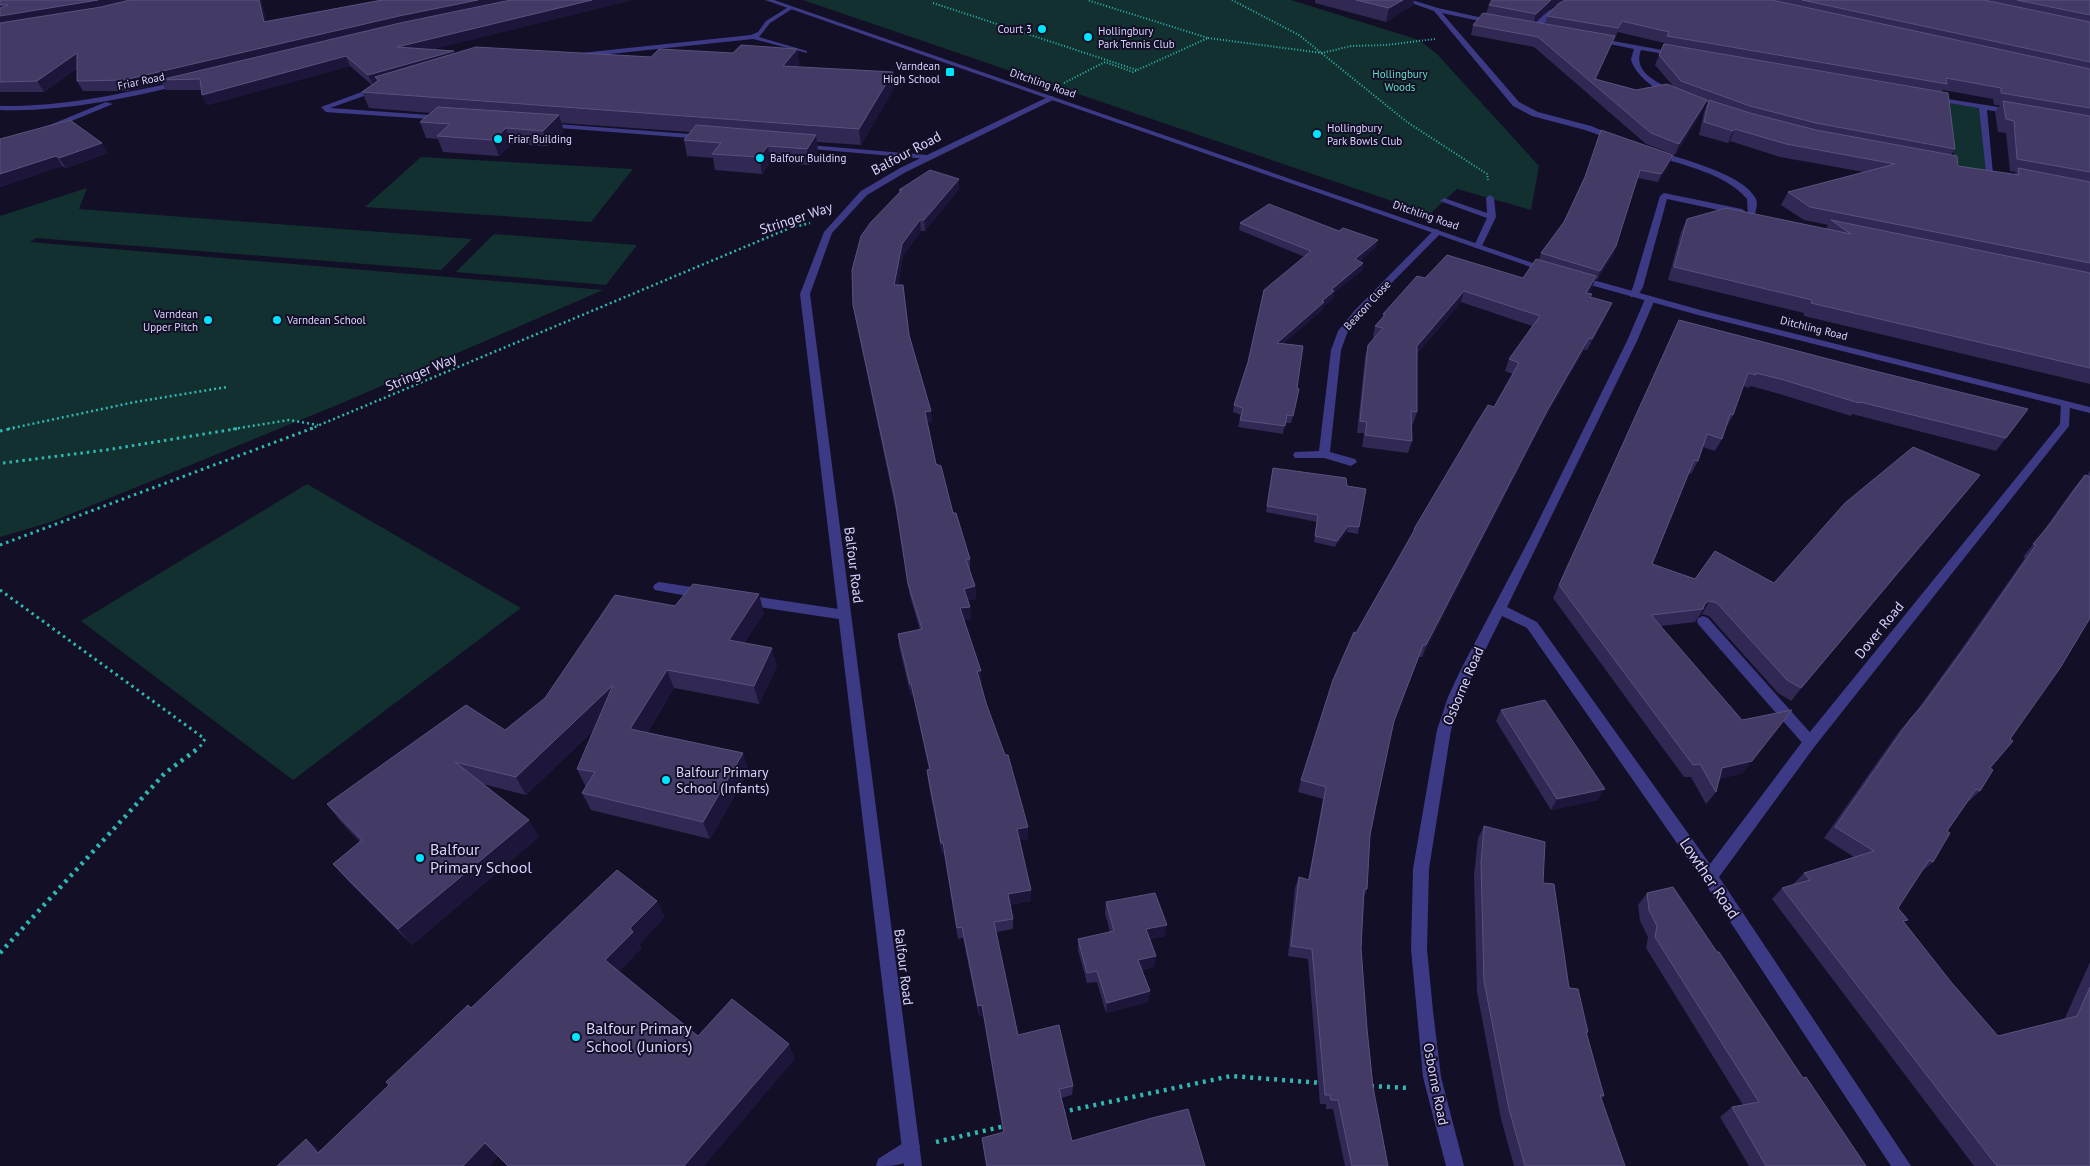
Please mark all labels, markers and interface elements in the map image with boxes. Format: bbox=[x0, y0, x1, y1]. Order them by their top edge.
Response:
place label: Court 3 bbox=[998, 22, 1032, 36]
marker: Court 3 bbox=[1036, 23, 1048, 35]
place label: Hollingbury Park Tennis Club bbox=[1098, 24, 1175, 51]
marker: Hollingbury Park Tennis Club bbox=[1082, 31, 1094, 43]
place label: Varndean High School bbox=[883, 59, 941, 86]
street label: Ditchling Road bbox=[1008, 65, 1078, 101]
marker: Varndean High School bbox=[944, 66, 956, 78]
park label: Hollingbury Woods bbox=[1372, 67, 1429, 94]
street label: Friar Road bbox=[116, 69, 166, 93]
place label: Hollingbury Park Bowls Club bbox=[1327, 121, 1402, 148]
street label: Balfour Road bbox=[868, 127, 944, 179]
marker: Hollingbury Park Bowls Club bbox=[1311, 128, 1323, 140]
place label: Friar Building bbox=[508, 132, 572, 146]
marker: Friar Building bbox=[492, 133, 504, 145]
place label: Balfour Building bbox=[770, 151, 846, 165]
marker: Balfour Building bbox=[754, 152, 766, 164]
street label: Ditchling Road bbox=[1391, 197, 1461, 233]
street label: Stringer Way bbox=[757, 198, 835, 238]
street label: Beacon Close bbox=[1341, 277, 1394, 333]
place label: Varndean Upper Pitch bbox=[143, 307, 198, 334]
place label: Varndean School bbox=[286, 313, 366, 327]
street label: Ditchling Road bbox=[1779, 313, 1849, 343]
marker: Varndean Upper Pitch bbox=[202, 314, 214, 326]
marker: Varndean School bbox=[271, 314, 283, 326]
street label: Stringer Way bbox=[383, 349, 460, 395]
street label: Balfour Road bbox=[840, 526, 868, 604]
street label: Dover Road bbox=[1851, 598, 1907, 662]
street label: Osborne Road bbox=[1438, 644, 1488, 728]
place label: Balfour Primary School (Infants) bbox=[676, 763, 770, 797]
marker: Balfour Primary School (Infants) bbox=[660, 774, 672, 786]
street label: Lowther Road bbox=[1676, 834, 1744, 922]
place label: Balfour Primary School bbox=[430, 839, 532, 877]
marker: Balfour Primary School bbox=[414, 852, 426, 864]
street label: Balfour Road bbox=[890, 928, 918, 1006]
place label: Balfour Primary School (Juniors) bbox=[586, 1018, 693, 1056]
marker: Balfour Primary School (Juniors) bbox=[570, 1031, 582, 1043]
street label: Osborne Road bbox=[1419, 1041, 1453, 1127]

